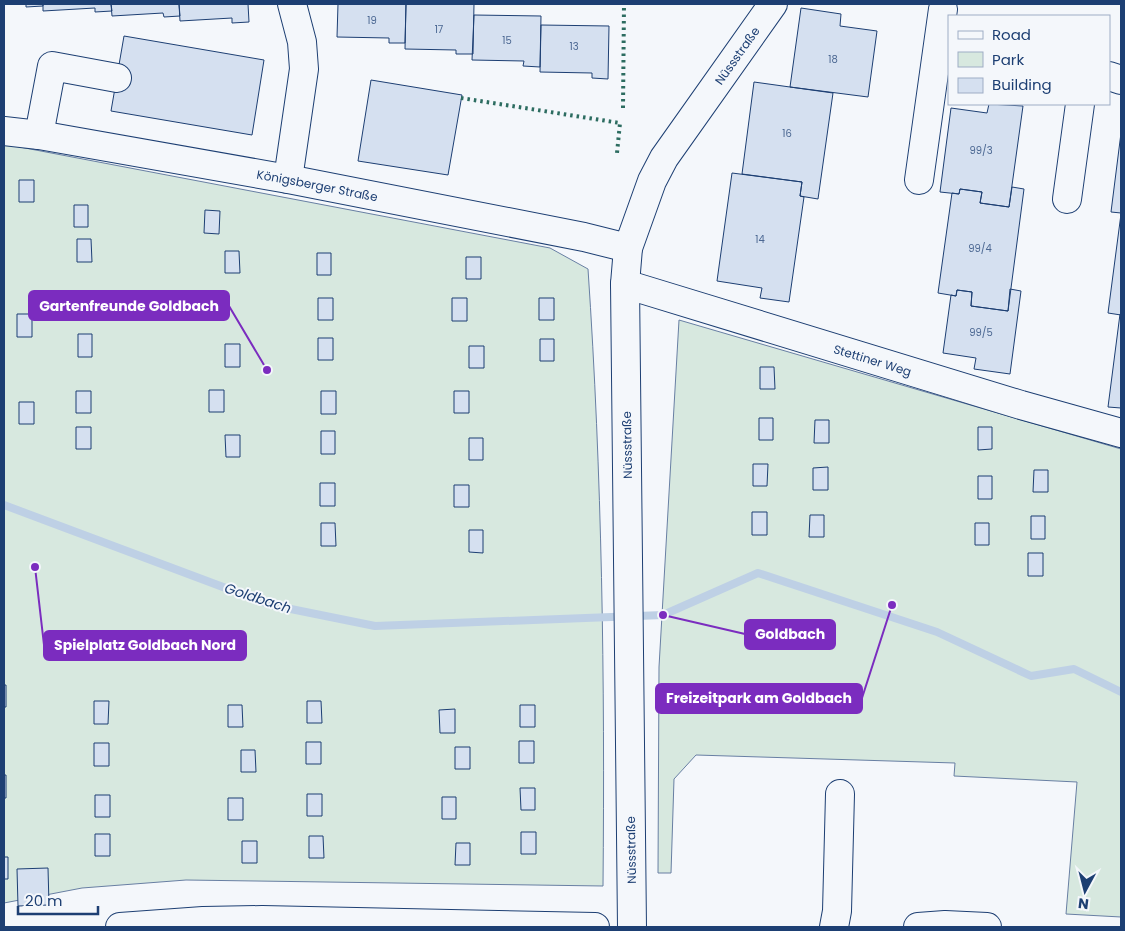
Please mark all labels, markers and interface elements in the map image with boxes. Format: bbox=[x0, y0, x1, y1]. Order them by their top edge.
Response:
house number: 19 bbox=[367, 13, 377, 28]
legend bbox=[948, 15, 1110, 105]
house number: 17 bbox=[435, 22, 444, 37]
street label: Nüssstraße bbox=[710, 23, 763, 88]
text: Road bbox=[992, 24, 1031, 45]
house number: 15 bbox=[502, 33, 512, 48]
house number: 13 bbox=[569, 39, 579, 54]
text: Park bbox=[992, 49, 1024, 70]
house number: 18 bbox=[828, 52, 838, 67]
text: Building bbox=[992, 74, 1052, 95]
house number: 16 bbox=[782, 126, 792, 141]
house number: 99/3 bbox=[969, 143, 993, 158]
street label: Königsberger Straße bbox=[255, 165, 379, 205]
house number: 14 bbox=[755, 232, 765, 247]
house number: 99/4 bbox=[968, 241, 992, 256]
callout: Gartenfreunde Goldbach bbox=[29, 291, 229, 320]
text: Gartenfreunde Goldbach bbox=[39, 296, 219, 316]
house number: 99/5 bbox=[969, 325, 993, 340]
street label: Stettiner Weg bbox=[832, 340, 914, 380]
street label: Nüssstraße bbox=[618, 411, 636, 479]
water label: Goldbach bbox=[222, 578, 294, 618]
callout: Goldbach bbox=[745, 620, 835, 649]
text: Goldbach bbox=[755, 624, 825, 644]
callout: Spielplatz Goldbach Nord bbox=[44, 631, 246, 660]
text: Spielplatz Goldbach Nord bbox=[54, 635, 236, 655]
callout: Freizeitpark am Goldbach bbox=[656, 684, 862, 713]
text: Freizeitpark am Goldbach bbox=[666, 688, 852, 708]
street label: Nüssstraße bbox=[622, 816, 640, 884]
north arrow bbox=[1060, 866, 1110, 916]
scale bar bbox=[18, 884, 98, 916]
text: 20 m bbox=[25, 890, 63, 911]
text: N bbox=[1077, 893, 1090, 914]

